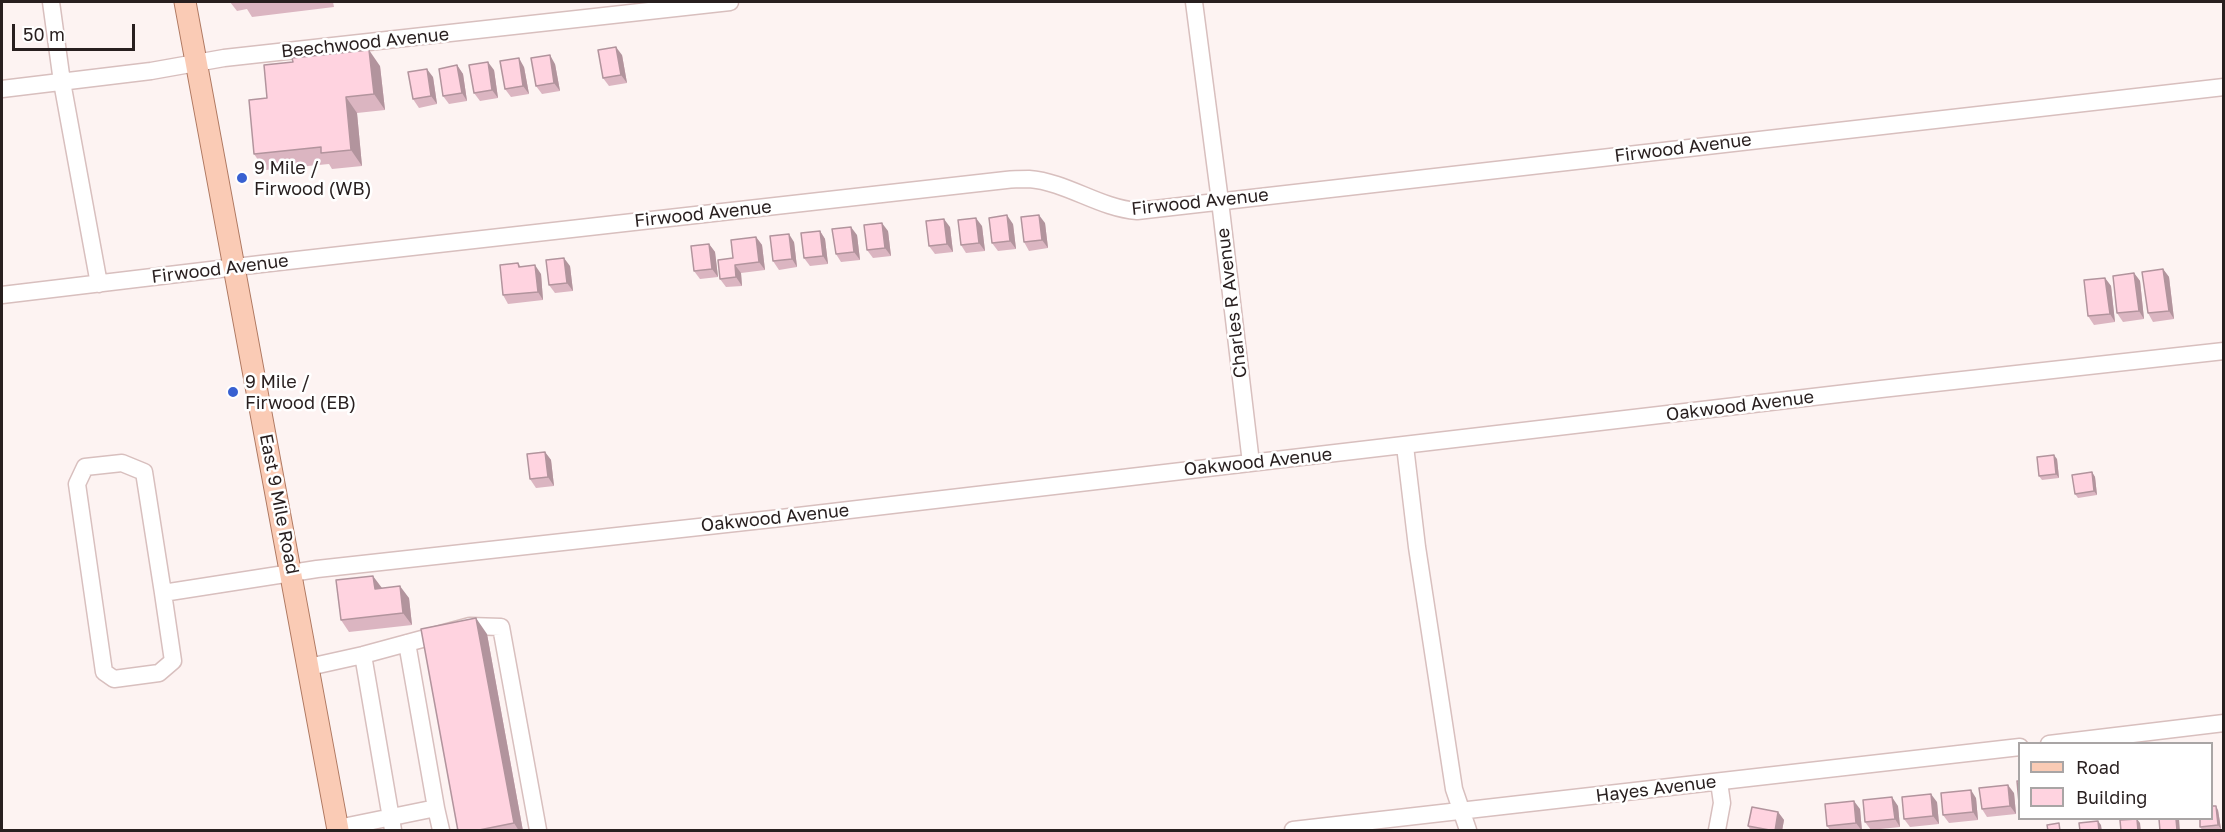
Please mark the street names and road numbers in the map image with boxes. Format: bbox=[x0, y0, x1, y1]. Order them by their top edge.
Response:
street label: Beechwood Avenue bbox=[280, 23, 450, 63]
street label: Firwood Avenue bbox=[1613, 129, 1753, 167]
street label: Firwood Avenue bbox=[1130, 184, 1270, 220]
street label: Firwood Avenue bbox=[633, 196, 773, 232]
street label: Charles R Avenue bbox=[1212, 227, 1252, 379]
street label: Firwood Avenue bbox=[150, 250, 290, 288]
street label: Oakwood Avenue bbox=[1665, 386, 1815, 426]
street label: East 9 Mile Road bbox=[255, 432, 303, 576]
street label: Oakwood Avenue bbox=[1183, 443, 1333, 481]
street label: Oakwood Avenue bbox=[700, 499, 850, 537]
street label: Hayes Avenue bbox=[1595, 771, 1717, 807]

